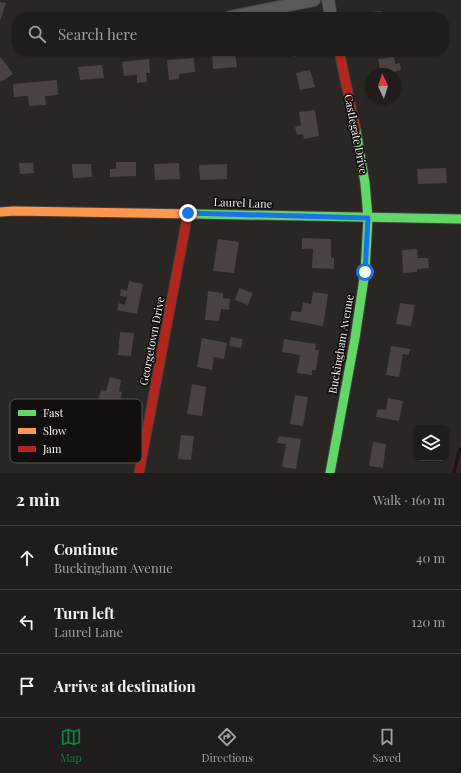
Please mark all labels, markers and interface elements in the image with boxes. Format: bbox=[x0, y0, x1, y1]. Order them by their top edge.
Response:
search box bbox=[12, 12, 449, 56]
icon: search bbox=[26, 23, 48, 45]
text: Search here bbox=[58, 24, 137, 44]
north arrow bbox=[365, 68, 401, 104]
street label: Castlegate Drive bbox=[341, 93, 372, 175]
street label: Laurel Lane bbox=[214, 194, 273, 211]
route end bbox=[179, 204, 197, 222]
route start bbox=[356, 263, 374, 281]
street label: Buckingham Avenue bbox=[324, 293, 357, 395]
street label: Georgetown Drive bbox=[136, 295, 168, 387]
legend bbox=[10, 399, 142, 463]
text: Fast bbox=[43, 405, 63, 420]
text: Slow bbox=[43, 423, 67, 438]
map controls bbox=[413, 425, 449, 461]
button: layers bbox=[413, 425, 449, 461]
text: Jam bbox=[42, 441, 62, 456]
text: 2 min bbox=[16, 488, 60, 510]
text: Walk · 160 m bbox=[373, 491, 445, 508]
text: Continue bbox=[54, 539, 118, 559]
icon: ahead bbox=[16, 547, 38, 569]
text: 40 m bbox=[416, 549, 445, 566]
text: Buckingham Avenue bbox=[54, 559, 173, 576]
text: Turn left bbox=[54, 603, 115, 623]
icon: left bbox=[16, 611, 38, 633]
text: 120 m bbox=[411, 613, 445, 630]
text: Laurel Lane bbox=[54, 623, 123, 640]
icon: arrive bbox=[16, 675, 38, 697]
text: Arrive at destination bbox=[54, 676, 196, 696]
tab: Map bbox=[60, 726, 82, 765]
tab: Directions bbox=[201, 726, 253, 765]
tab: Saved bbox=[373, 726, 401, 765]

